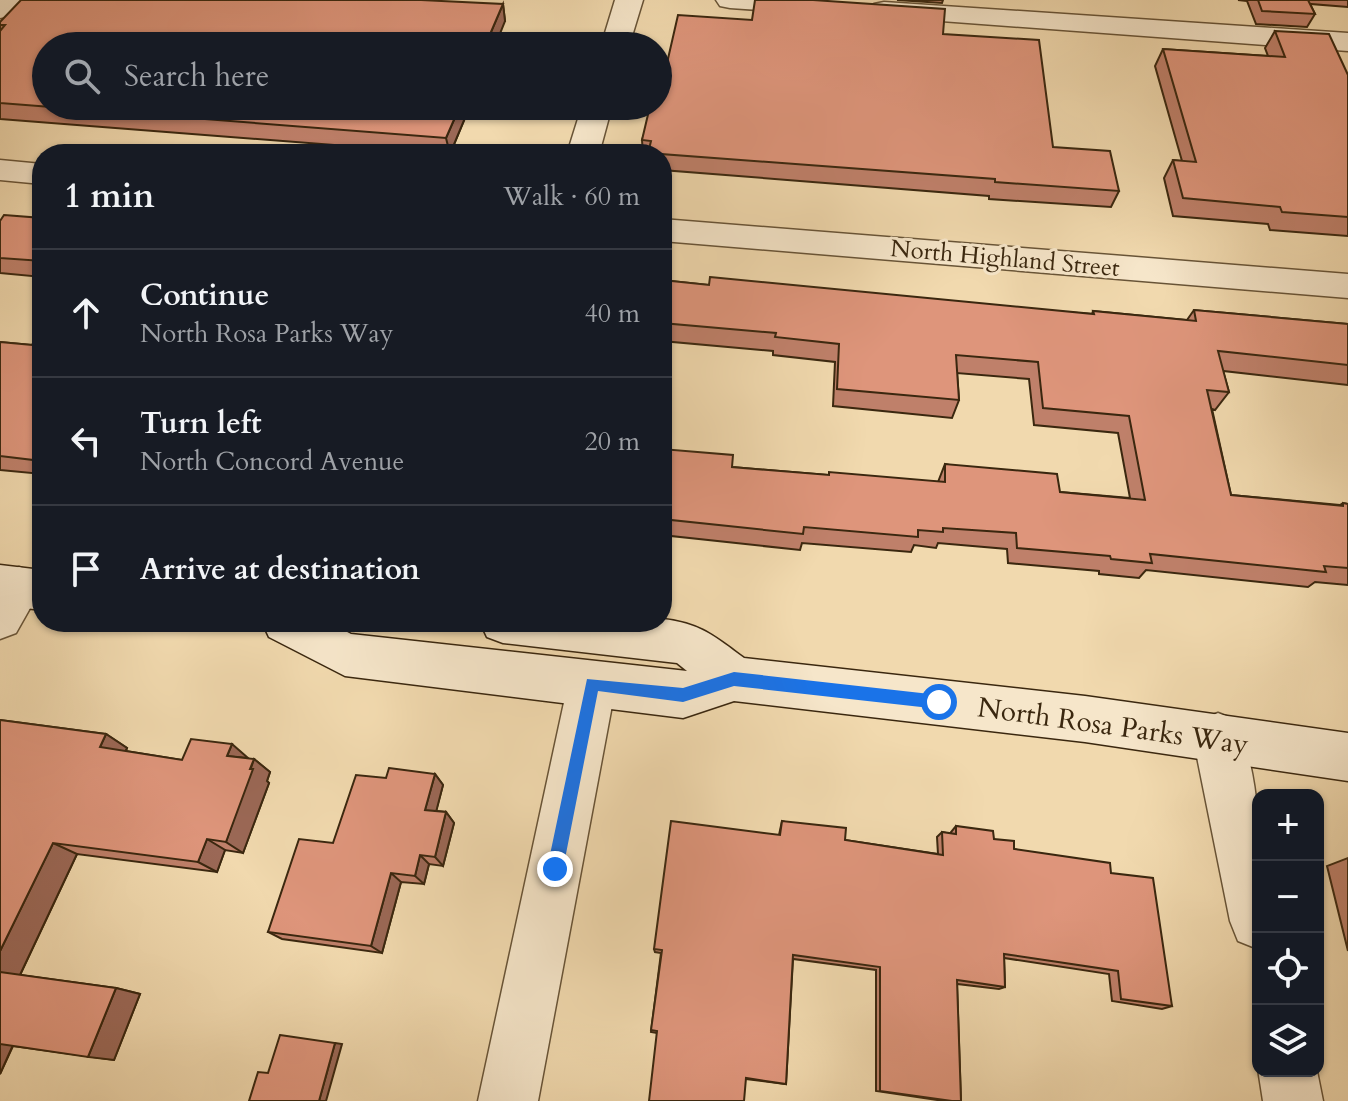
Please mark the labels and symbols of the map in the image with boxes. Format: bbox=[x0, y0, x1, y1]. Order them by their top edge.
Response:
street label: North Highland Street bbox=[889, 232, 1121, 285]
route start bbox=[921, 684, 957, 720]
street label: North Rosa Parks Way bbox=[975, 688, 1251, 764]
route end bbox=[537, 851, 573, 887]

